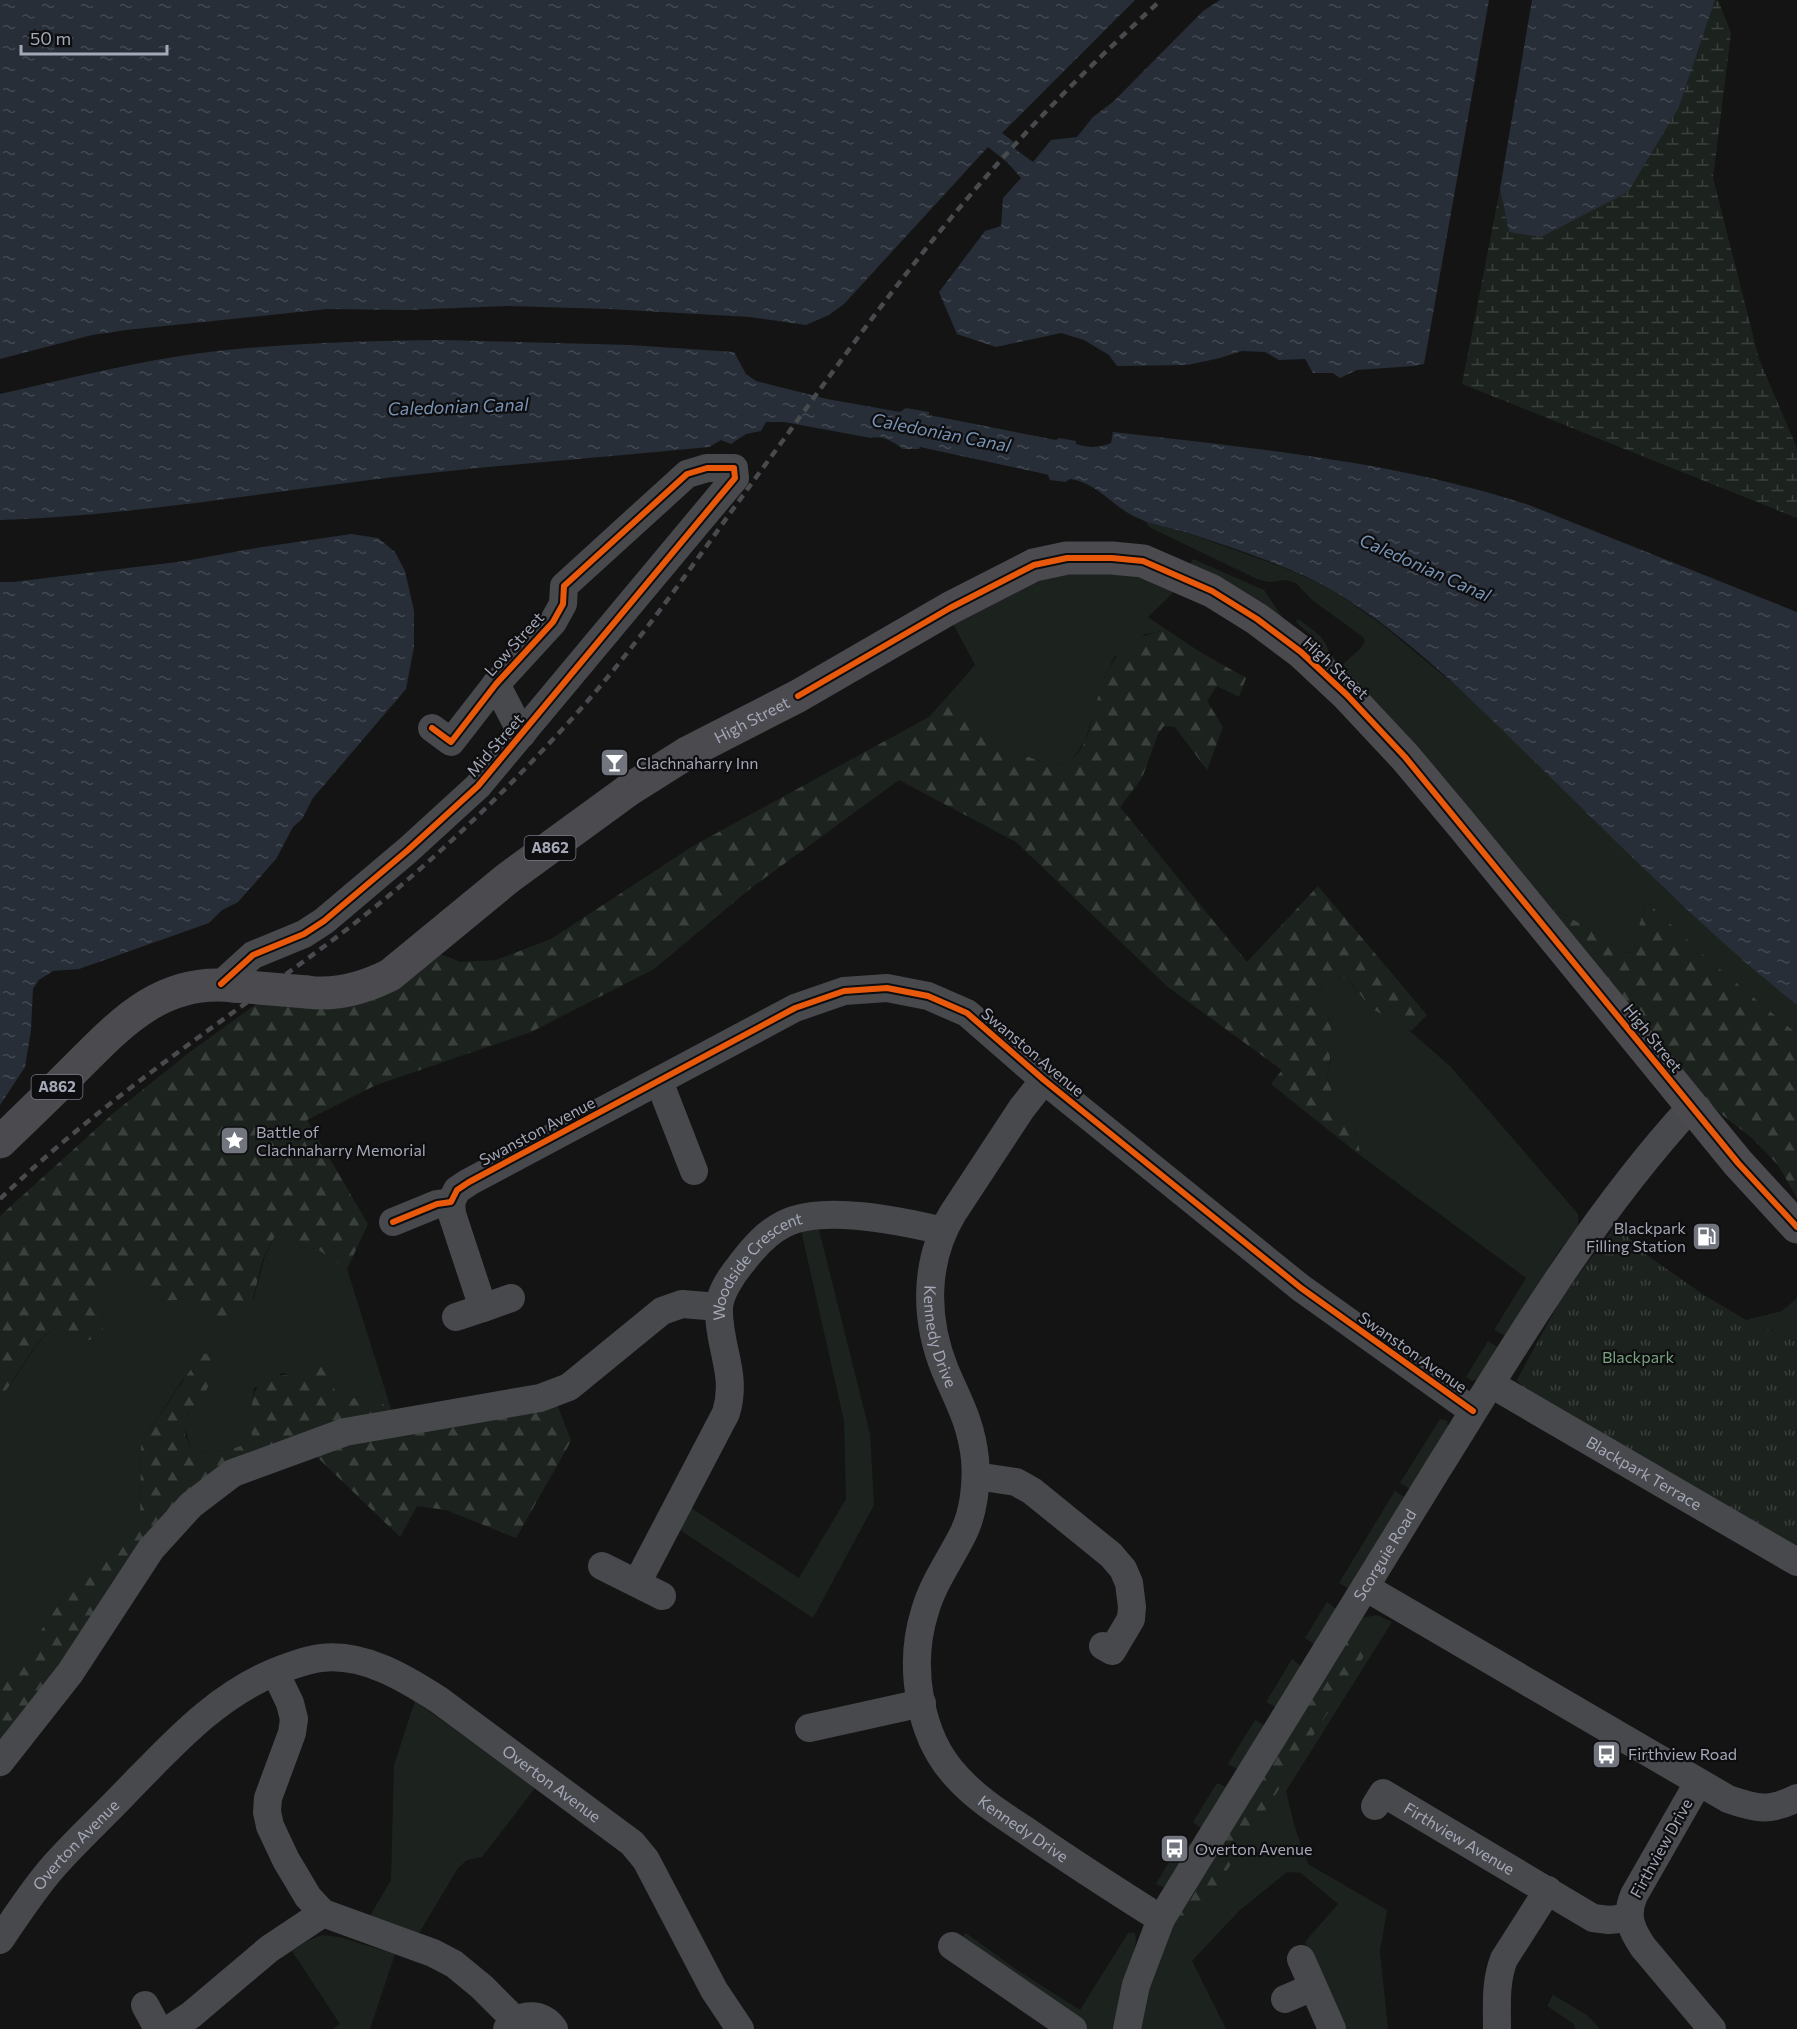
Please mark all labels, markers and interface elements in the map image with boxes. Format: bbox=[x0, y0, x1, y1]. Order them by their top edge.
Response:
scale bar bbox=[21, 18, 166, 56]
text: 50 m bbox=[30, 27, 71, 49]
water label: Caledonian Canal bbox=[387, 393, 529, 419]
water label: Caledonian Canal bbox=[870, 408, 1013, 456]
water label: Caledonian Canal bbox=[1356, 528, 1495, 606]
street label: Low Street bbox=[480, 607, 548, 680]
street label: High Street bbox=[1300, 633, 1373, 703]
street label: High Street bbox=[711, 692, 793, 747]
street label: Mid Street bbox=[462, 709, 527, 780]
bar icon: Clachnaharry Inn bbox=[599, 747, 631, 779]
place label: Clachnaharry Inn bbox=[636, 753, 758, 772]
road number: A862 bbox=[524, 836, 576, 860]
street label: High Street bbox=[1620, 1000, 1687, 1076]
street label: Swanston Avenue bbox=[978, 1003, 1088, 1100]
road number: A862 bbox=[32, 1075, 82, 1099]
street label: Swanston Avenue bbox=[476, 1092, 598, 1169]
place label: Battle of Clachnaharry Memorial bbox=[256, 1122, 426, 1159]
place icon: Battle of Clachnaharry Memorial bbox=[219, 1125, 251, 1157]
street label: Woodside Crescent bbox=[709, 1208, 805, 1321]
place label: Blackpark Filling Station bbox=[1586, 1218, 1686, 1255]
fuel station icon: Blackpark Filling Station bbox=[1691, 1221, 1723, 1253]
street label: Kennedy Drive bbox=[921, 1285, 961, 1390]
street label: Swanston Avenue bbox=[1355, 1307, 1471, 1396]
park label: Blackpark bbox=[1602, 1347, 1674, 1366]
street label: Blackpark Terrace bbox=[1583, 1432, 1705, 1514]
street label: Scorguie Road bbox=[1349, 1505, 1420, 1604]
bus stop icon: Firthview Road bbox=[1591, 1738, 1623, 1770]
street label: Overton Avenue bbox=[499, 1740, 605, 1826]
place label: Firthview Road bbox=[1628, 1744, 1737, 1763]
street label: Kennedy Drive bbox=[975, 1791, 1072, 1866]
street label: Overton Avenue bbox=[28, 1795, 123, 1894]
street label: Firthview Drive bbox=[1626, 1795, 1696, 1901]
street label: Firthview Avenue bbox=[1401, 1798, 1518, 1878]
bus stop icon: Overton Avenue bbox=[1158, 1833, 1190, 1865]
place label: Overton Avenue bbox=[1195, 1839, 1312, 1858]

